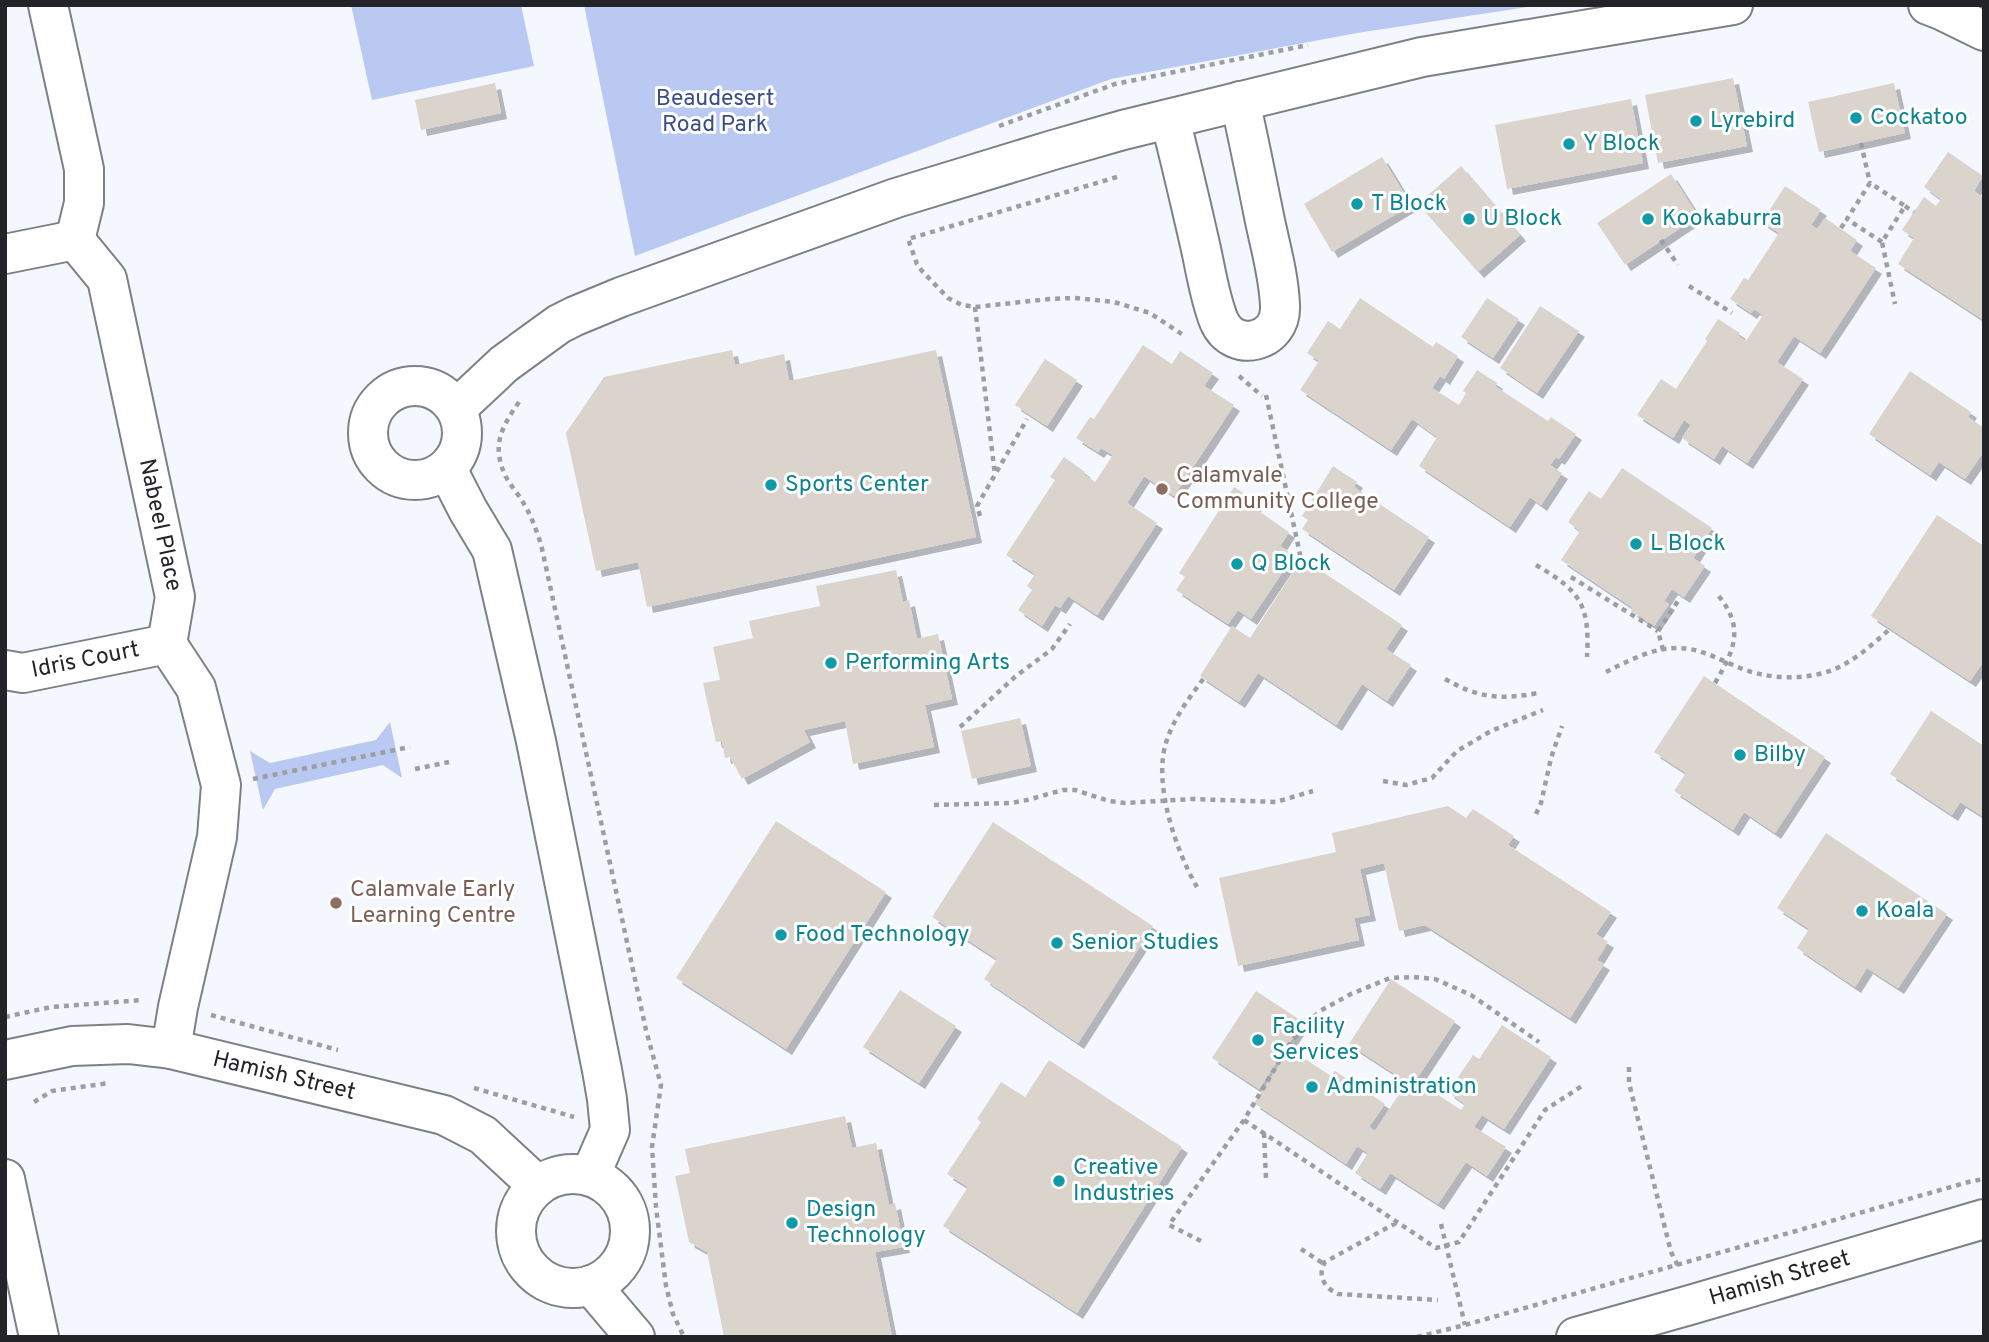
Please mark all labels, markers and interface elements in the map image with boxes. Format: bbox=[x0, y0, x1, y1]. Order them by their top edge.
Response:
park label: Beaudesert Road Park bbox=[656, 85, 774, 140]
place label: Cockatoo bbox=[1870, 104, 1968, 133]
place label: Lyrebird bbox=[1710, 107, 1795, 136]
marker: Cockatoo bbox=[1848, 110, 1864, 126]
marker: Lyrebird bbox=[1688, 113, 1704, 129]
place label: Y Block bbox=[1583, 130, 1660, 159]
marker: Y Block bbox=[1561, 136, 1577, 152]
place label: T Block bbox=[1371, 190, 1447, 219]
marker: T Block bbox=[1349, 196, 1365, 212]
place label: U Block bbox=[1483, 205, 1562, 234]
place label: Kookaburra bbox=[1662, 205, 1782, 234]
marker: U Block bbox=[1461, 211, 1477, 227]
marker: Kookaburra bbox=[1640, 211, 1656, 227]
street label: Nabeel Place bbox=[131, 456, 188, 594]
place label: Calamvale Community College bbox=[1176, 462, 1379, 517]
place label: Sports Center bbox=[785, 471, 929, 500]
marker: Sports Center bbox=[763, 477, 779, 493]
marker: Calamvale Community College bbox=[1154, 481, 1170, 497]
place label: L Block bbox=[1650, 530, 1726, 559]
marker: L Block bbox=[1628, 536, 1644, 552]
place label: Q Block bbox=[1251, 550, 1331, 579]
marker: Q Block bbox=[1229, 556, 1245, 572]
street label: Idris Court bbox=[29, 635, 142, 685]
place label: Performing Arts bbox=[845, 649, 1010, 678]
marker: Performing Arts bbox=[823, 655, 839, 671]
place label: Bilby bbox=[1754, 741, 1806, 770]
marker: Bilby bbox=[1732, 747, 1748, 763]
place label: Calamvale Early Learning Centre bbox=[350, 876, 516, 931]
marker: Calamvale Early Learning Centre bbox=[328, 895, 344, 911]
place label: Koala bbox=[1876, 897, 1934, 926]
marker: Koala bbox=[1854, 903, 1870, 919]
place label: Food Technology bbox=[795, 921, 969, 950]
marker: Food Technology bbox=[773, 927, 789, 943]
place label: Senior Studies bbox=[1071, 929, 1219, 958]
marker: Senior Studies bbox=[1049, 935, 1065, 951]
place label: Facility Services bbox=[1272, 1013, 1359, 1068]
marker: Facility Services bbox=[1250, 1032, 1266, 1048]
street label: Hamish Street bbox=[210, 1045, 358, 1108]
place label: Administration bbox=[1326, 1073, 1477, 1102]
marker: Administration bbox=[1304, 1079, 1320, 1095]
place label: Creative Industries bbox=[1073, 1154, 1175, 1209]
marker: Creative Industries bbox=[1051, 1173, 1067, 1189]
place label: Design Technology bbox=[806, 1196, 926, 1251]
marker: Design Technology bbox=[784, 1215, 800, 1231]
street label: Hamish Street bbox=[1706, 1244, 1854, 1313]

